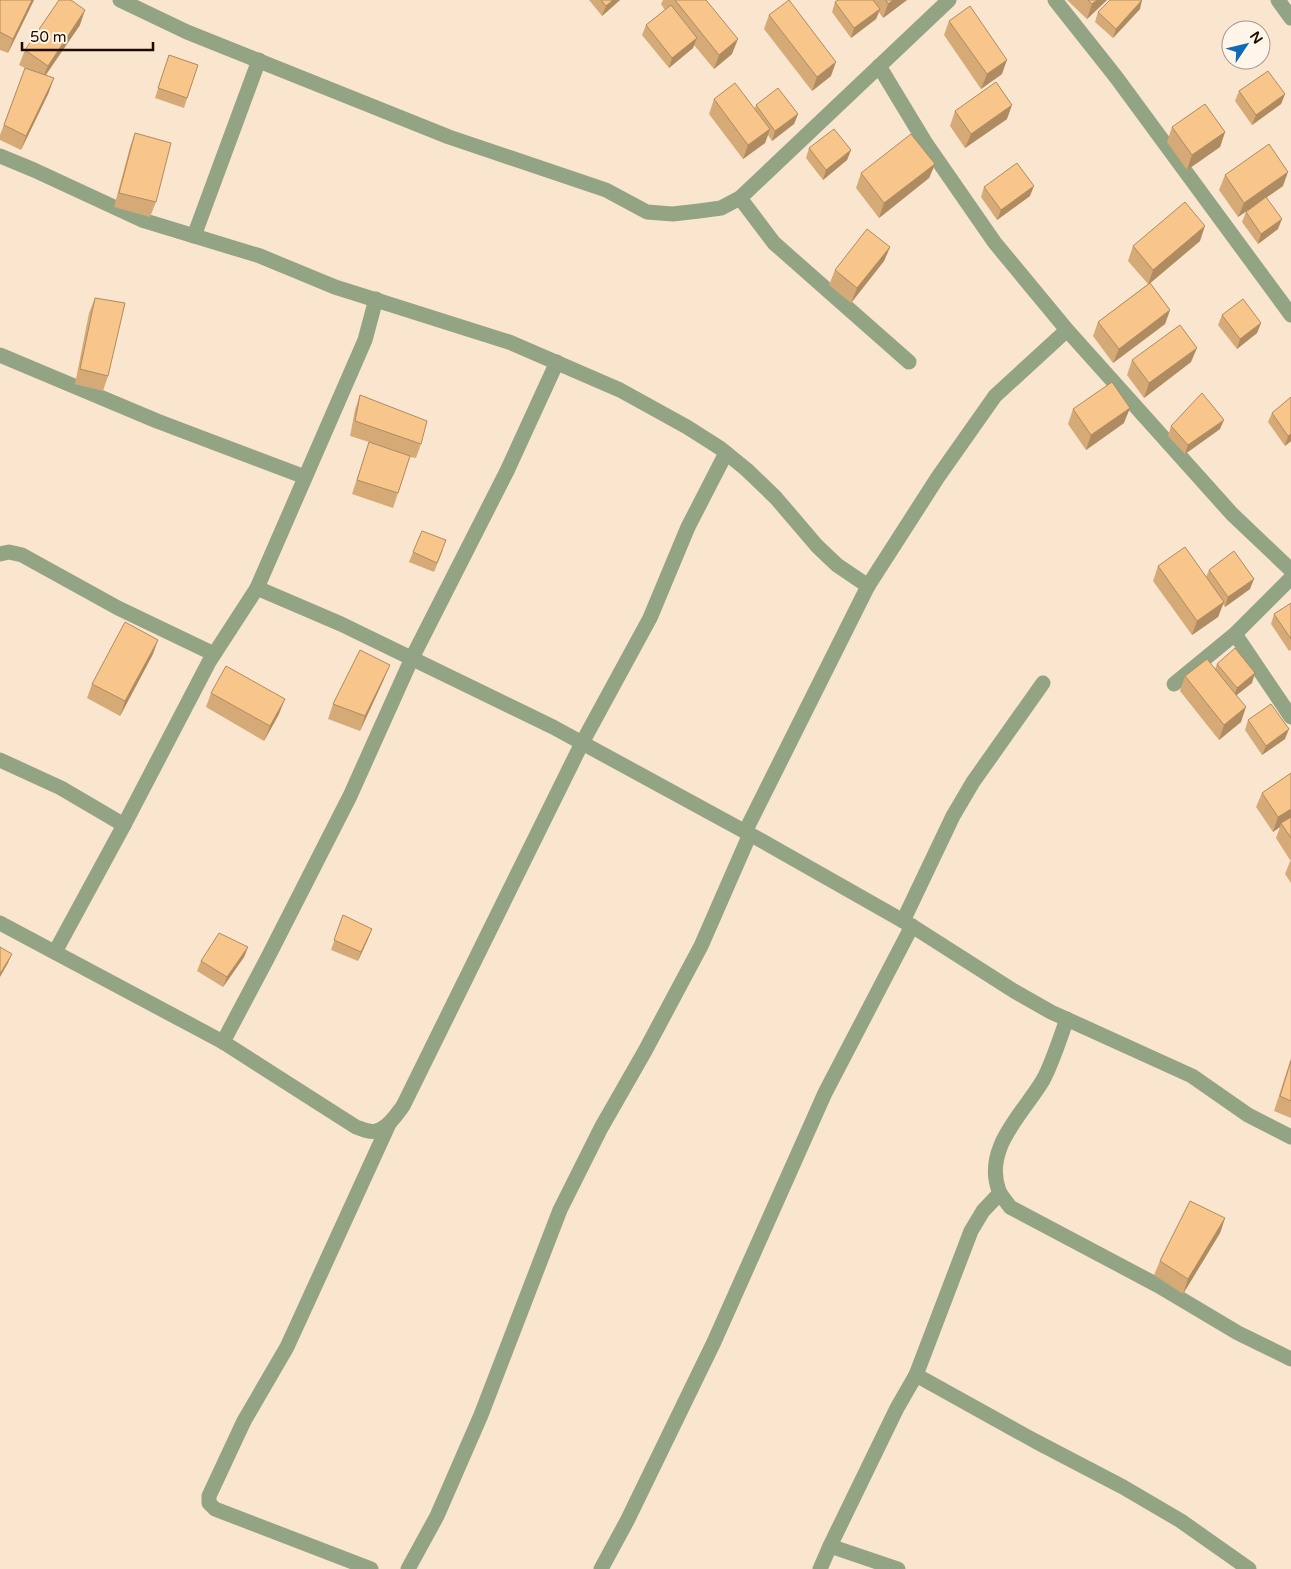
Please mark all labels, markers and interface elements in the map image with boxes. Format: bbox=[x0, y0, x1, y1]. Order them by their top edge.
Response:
scale bar bbox=[22, 20, 154, 52]
north arrow bbox=[1221, 20, 1271, 70]
text: 50 m bbox=[30, 28, 67, 46]
text: N bbox=[1246, 28, 1266, 47]

